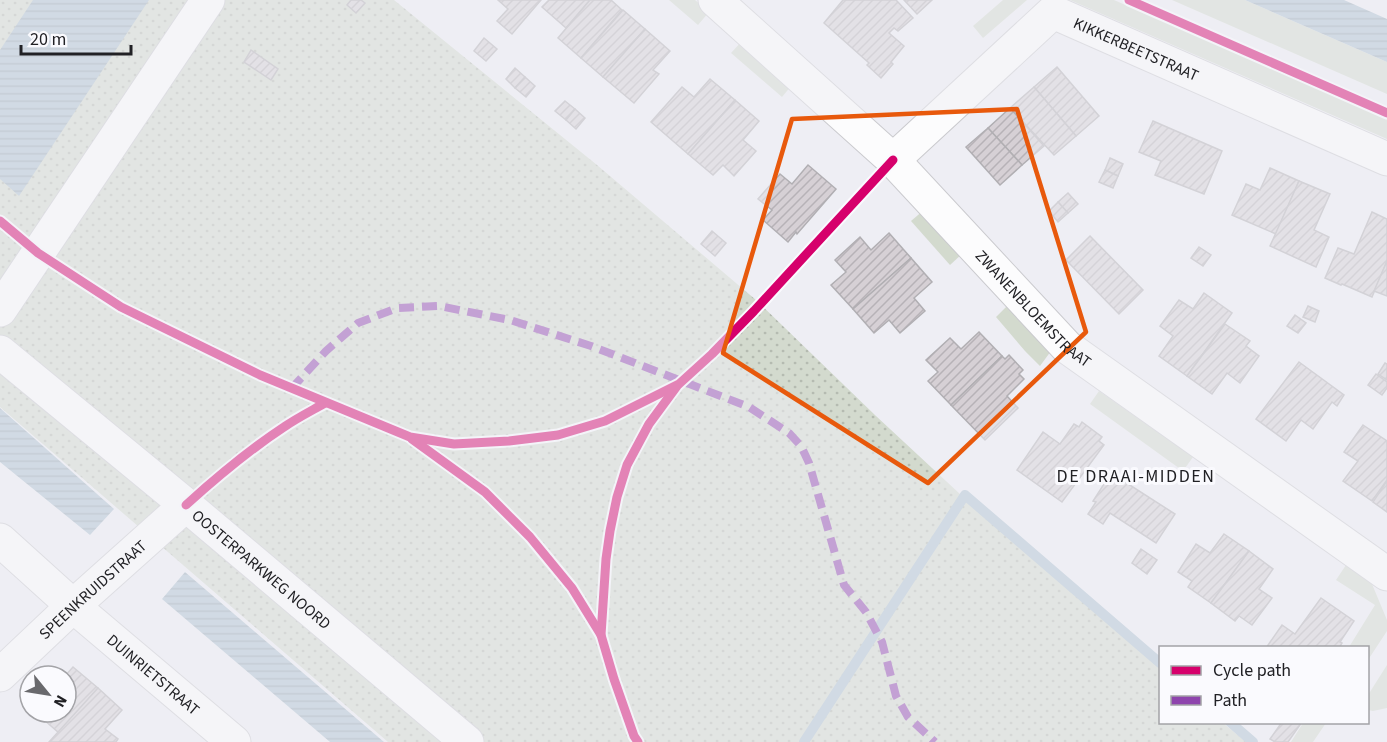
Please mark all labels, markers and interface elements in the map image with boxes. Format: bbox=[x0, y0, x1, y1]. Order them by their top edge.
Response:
street label: KIKKERBEETSTRAAT bbox=[1070, 12, 1202, 87]
scale bar bbox=[21, 18, 130, 56]
text: 20 m bbox=[30, 27, 66, 52]
street label: ZWANENBLOEMSTRAAT bbox=[970, 245, 1096, 373]
district label: DE DRAAI-MIDDEN bbox=[1057, 464, 1215, 489]
street label: OOSTERPARKWEG NOORD bbox=[187, 505, 335, 635]
street label: SPEENKRUIDSTRAAT bbox=[34, 535, 152, 645]
street label: DUINRIETSTRAAT bbox=[102, 629, 204, 721]
legend bbox=[1159, 646, 1369, 724]
text: Cycle path bbox=[1213, 658, 1291, 683]
north arrow bbox=[18, 664, 78, 724]
text: Path bbox=[1213, 688, 1247, 713]
text: N bbox=[48, 691, 72, 711]

